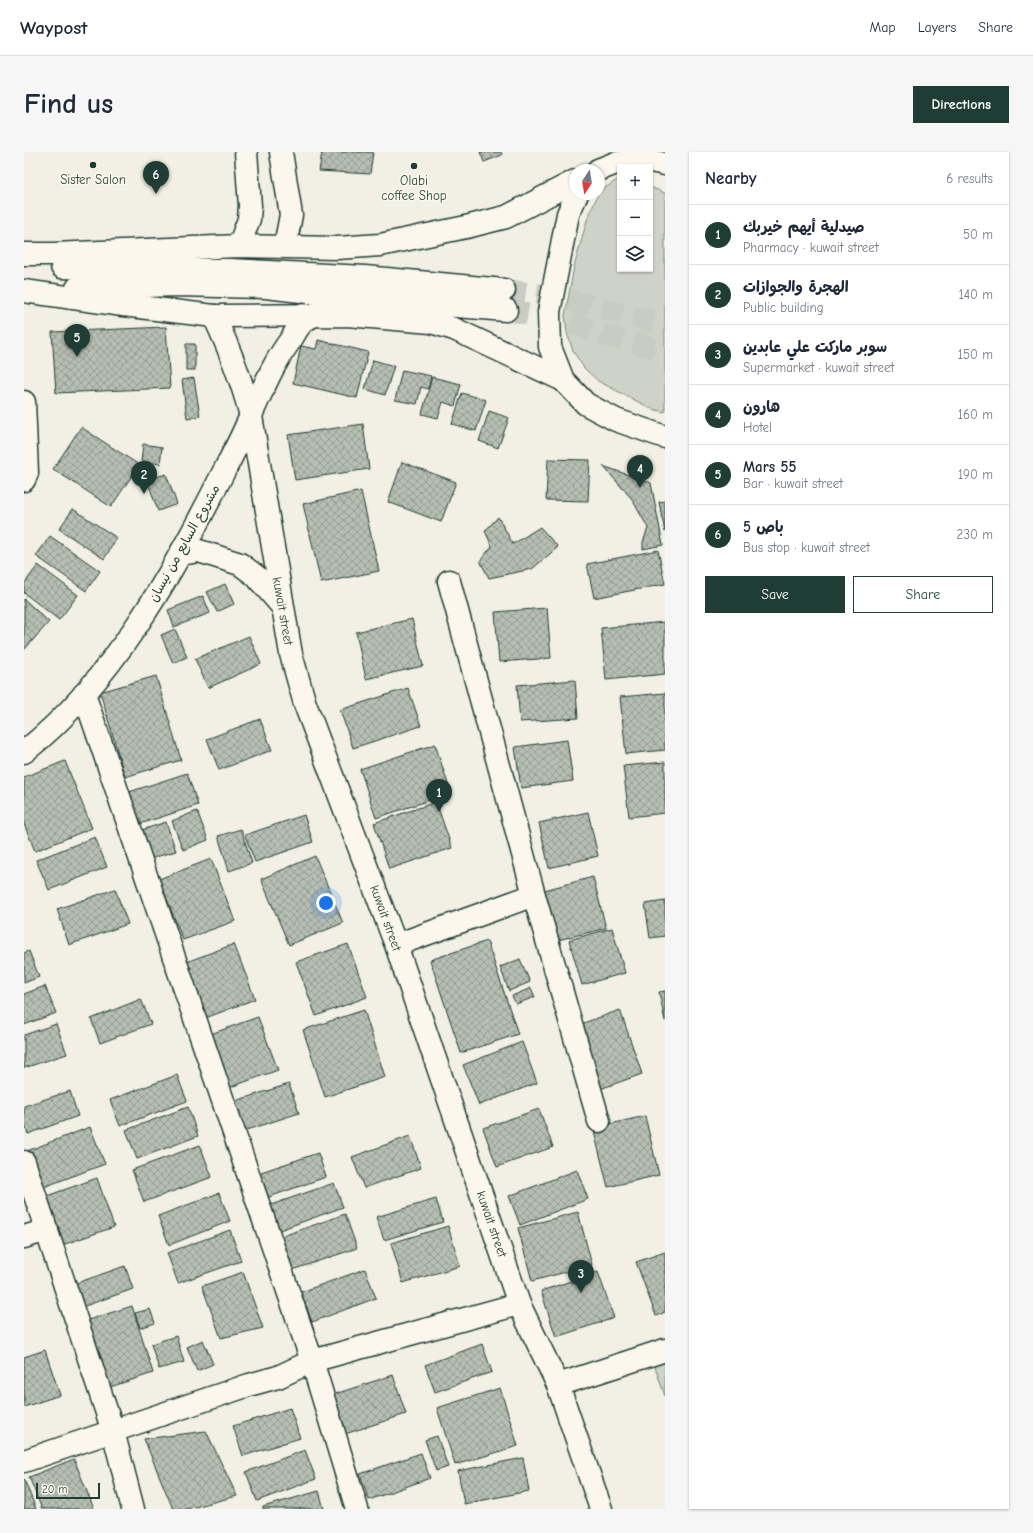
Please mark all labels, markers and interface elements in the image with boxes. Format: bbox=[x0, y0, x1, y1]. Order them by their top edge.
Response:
text: Waypost bbox=[20, 17, 88, 39]
text: Map bbox=[869, 19, 896, 36]
text: Layers bbox=[918, 19, 956, 36]
text: Share bbox=[978, 19, 1013, 36]
button: Directions bbox=[913, 86, 1009, 123]
text: Find us bbox=[24, 88, 113, 120]
marker: Sister Salon bbox=[88, 160, 98, 170]
pin: 6 bbox=[143, 161, 169, 194]
marker: Olabi coffee Shop bbox=[409, 161, 419, 171]
north arrow bbox=[569, 164, 605, 200]
map controls bbox=[617, 164, 653, 272]
button: + bbox=[617, 164, 653, 200]
text: Nearby bbox=[705, 169, 756, 188]
text: 6 results bbox=[946, 171, 993, 186]
place label: Sister Salon bbox=[60, 172, 126, 187]
place label: Olabi coffee Shop bbox=[381, 173, 447, 203]
button: − bbox=[617, 200, 653, 236]
text: صيدلية أيهم خيربك bbox=[743, 218, 865, 236]
text: 1 bbox=[715, 227, 721, 242]
text: 50 m bbox=[963, 227, 993, 242]
button: layers bbox=[617, 236, 653, 272]
text: Pharmacy · kuwait street bbox=[743, 240, 879, 255]
text: الهجرة والجوازات bbox=[743, 278, 849, 296]
text: 2 bbox=[715, 287, 721, 302]
text: 140 m bbox=[959, 287, 993, 302]
text: Public building bbox=[743, 300, 824, 315]
pin: 5 bbox=[64, 324, 90, 357]
text: سوبر ماركت علي عابدين bbox=[743, 338, 887, 356]
text: 3 bbox=[715, 347, 721, 362]
text: 150 m bbox=[958, 347, 993, 362]
text: Supermarket · kuwait street bbox=[743, 360, 894, 375]
text: هارون bbox=[743, 398, 780, 416]
text: 4 bbox=[715, 407, 721, 422]
text: 160 m bbox=[958, 407, 993, 422]
text: Hotel bbox=[743, 420, 772, 435]
pin: 4 bbox=[627, 455, 653, 488]
text: Mars 55 bbox=[743, 458, 796, 476]
pin: 2 bbox=[131, 461, 157, 494]
text: 5 bbox=[715, 467, 721, 482]
text: 190 m bbox=[958, 467, 993, 482]
text: Bar · kuwait street bbox=[743, 476, 843, 491]
street label: مشروع السابع من نيسان bbox=[146, 482, 225, 606]
text: باص 5 bbox=[743, 518, 784, 536]
text: 6 bbox=[715, 527, 721, 542]
text: 230 m bbox=[957, 527, 993, 542]
text: Bus stop · kuwait street bbox=[743, 540, 870, 555]
street label: kuwait street bbox=[270, 576, 297, 648]
button: Save bbox=[705, 576, 845, 613]
button: Share bbox=[853, 576, 993, 613]
pin: 1 bbox=[426, 779, 452, 812]
street label: kuwait street bbox=[367, 883, 405, 954]
your location bbox=[316, 893, 336, 913]
street label: kuwait street bbox=[474, 1189, 511, 1260]
pin: 3 bbox=[568, 1260, 594, 1293]
scale bar bbox=[36, 1481, 100, 1500]
text: 20 m bbox=[42, 1483, 67, 1496]

